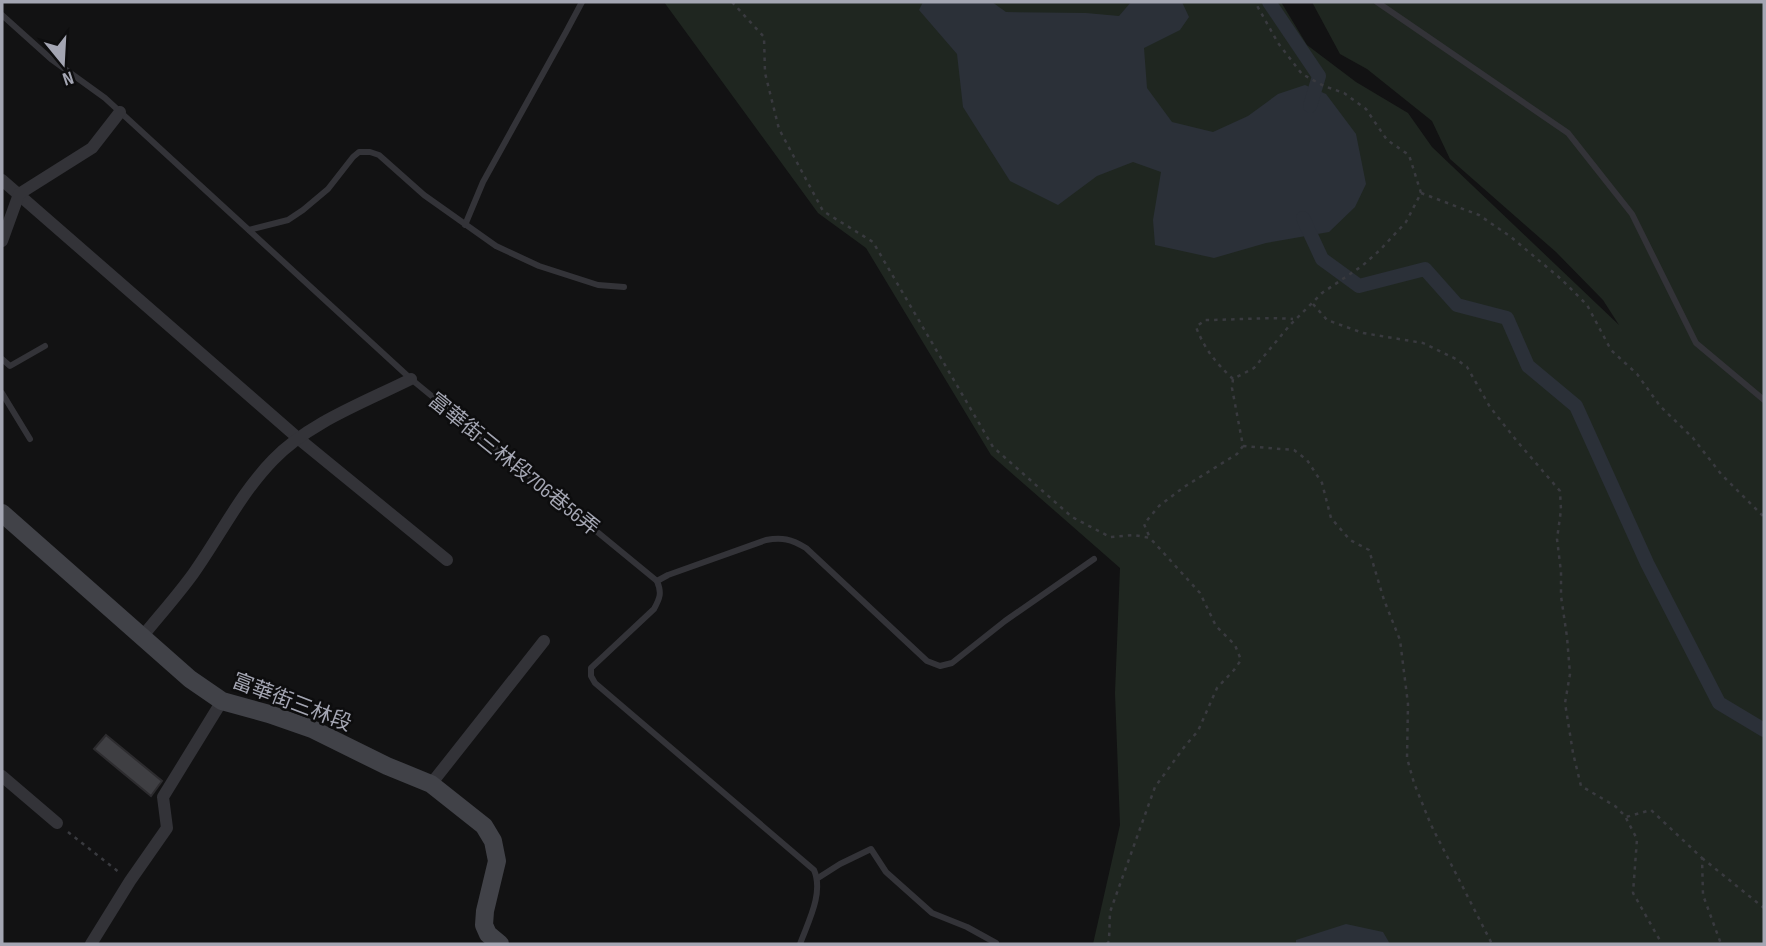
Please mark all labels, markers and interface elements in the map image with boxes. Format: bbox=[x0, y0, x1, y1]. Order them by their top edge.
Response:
north arrow bbox=[28, 28, 98, 98]
text: N bbox=[59, 65, 76, 90]
street label: 富華街三林段706巷56弄 bbox=[423, 388, 604, 541]
street label: 富華街三林段 bbox=[229, 668, 355, 737]

